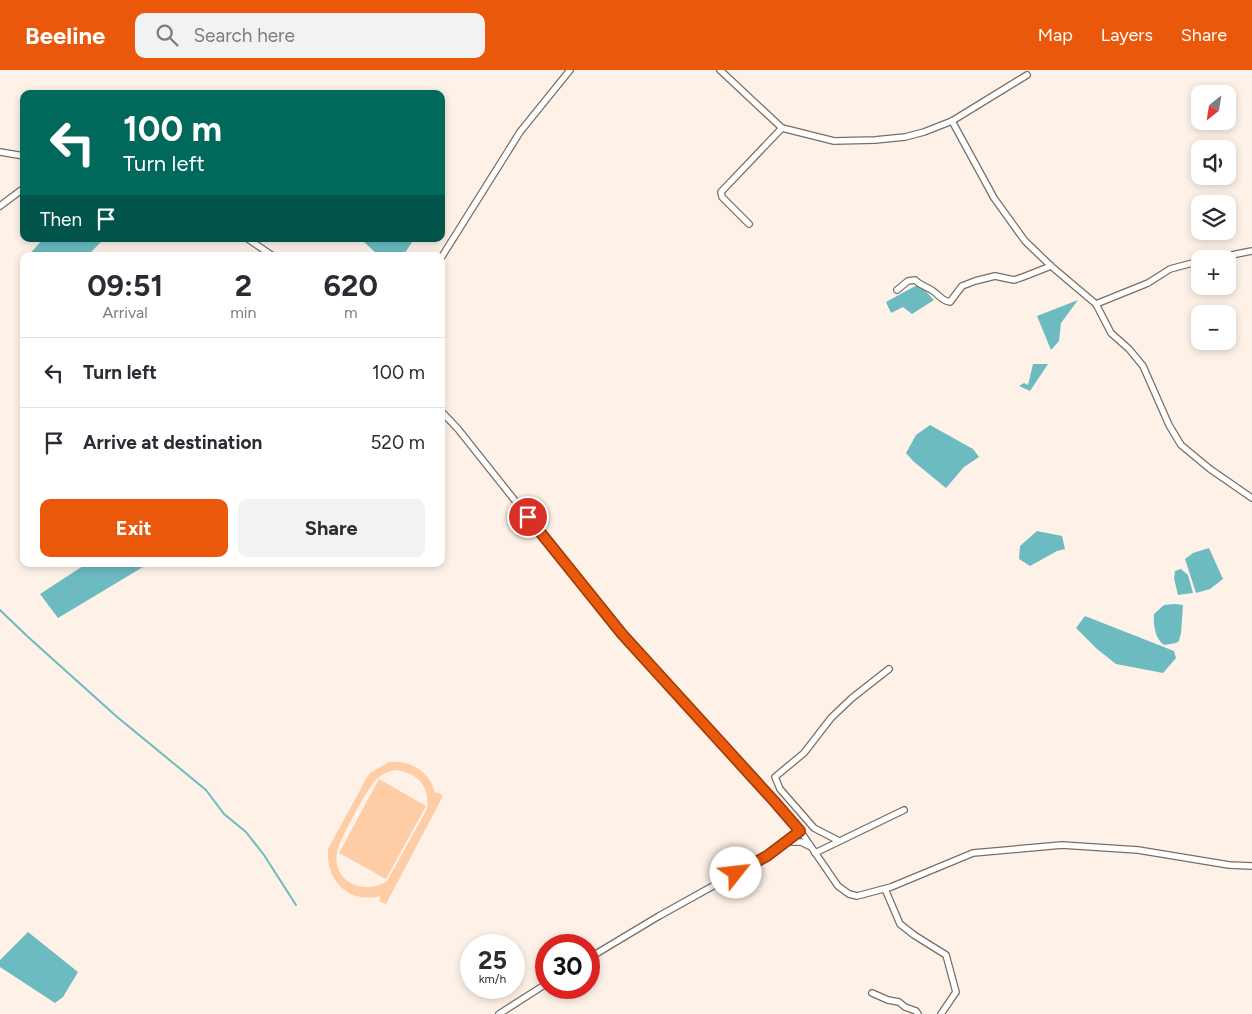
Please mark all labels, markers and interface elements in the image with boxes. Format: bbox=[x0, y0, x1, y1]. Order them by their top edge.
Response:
search box bbox=[135, 13, 485, 58]
text: Beeline bbox=[25, 21, 105, 50]
icon: search bbox=[153, 21, 181, 49]
text: Search here bbox=[193, 24, 295, 47]
text: Map bbox=[1038, 24, 1073, 46]
text: Layers bbox=[1101, 24, 1153, 46]
text: Share bbox=[1181, 24, 1227, 46]
north arrow bbox=[1191, 85, 1236, 130]
map controls bbox=[1191, 85, 1236, 350]
text: 100 m bbox=[123, 108, 222, 150]
icon: left bbox=[40, 110, 105, 175]
button: sound bbox=[1191, 140, 1236, 185]
text: Turn left bbox=[123, 150, 205, 177]
button: layers bbox=[1191, 195, 1236, 240]
icon: arrive bbox=[92, 205, 120, 233]
text: Then bbox=[40, 208, 82, 231]
button: + bbox=[1191, 250, 1236, 295]
text: 09:51 bbox=[87, 267, 163, 304]
text: 2 bbox=[235, 267, 252, 304]
text: 620 bbox=[324, 267, 378, 304]
text: Arrival bbox=[103, 303, 148, 322]
text: min bbox=[230, 303, 256, 322]
text: m bbox=[344, 303, 358, 322]
button: − bbox=[1191, 305, 1236, 350]
icon: left bbox=[40, 359, 68, 387]
text: Turn left bbox=[83, 361, 157, 384]
text: 100 m bbox=[372, 361, 425, 384]
icon: arrive bbox=[40, 429, 68, 457]
text: Arrive at destination bbox=[83, 431, 262, 454]
text: 520 m bbox=[370, 431, 425, 454]
pin bbox=[507, 496, 549, 538]
button: Exit bbox=[40, 499, 228, 557]
button: Share bbox=[238, 499, 425, 557]
icon: arrive bbox=[514, 503, 542, 531]
position arrow bbox=[709, 846, 761, 898]
speed limit sign: 30 bbox=[535, 934, 600, 999]
text: 25 bbox=[478, 945, 507, 975]
text: km/h bbox=[479, 972, 506, 986]

